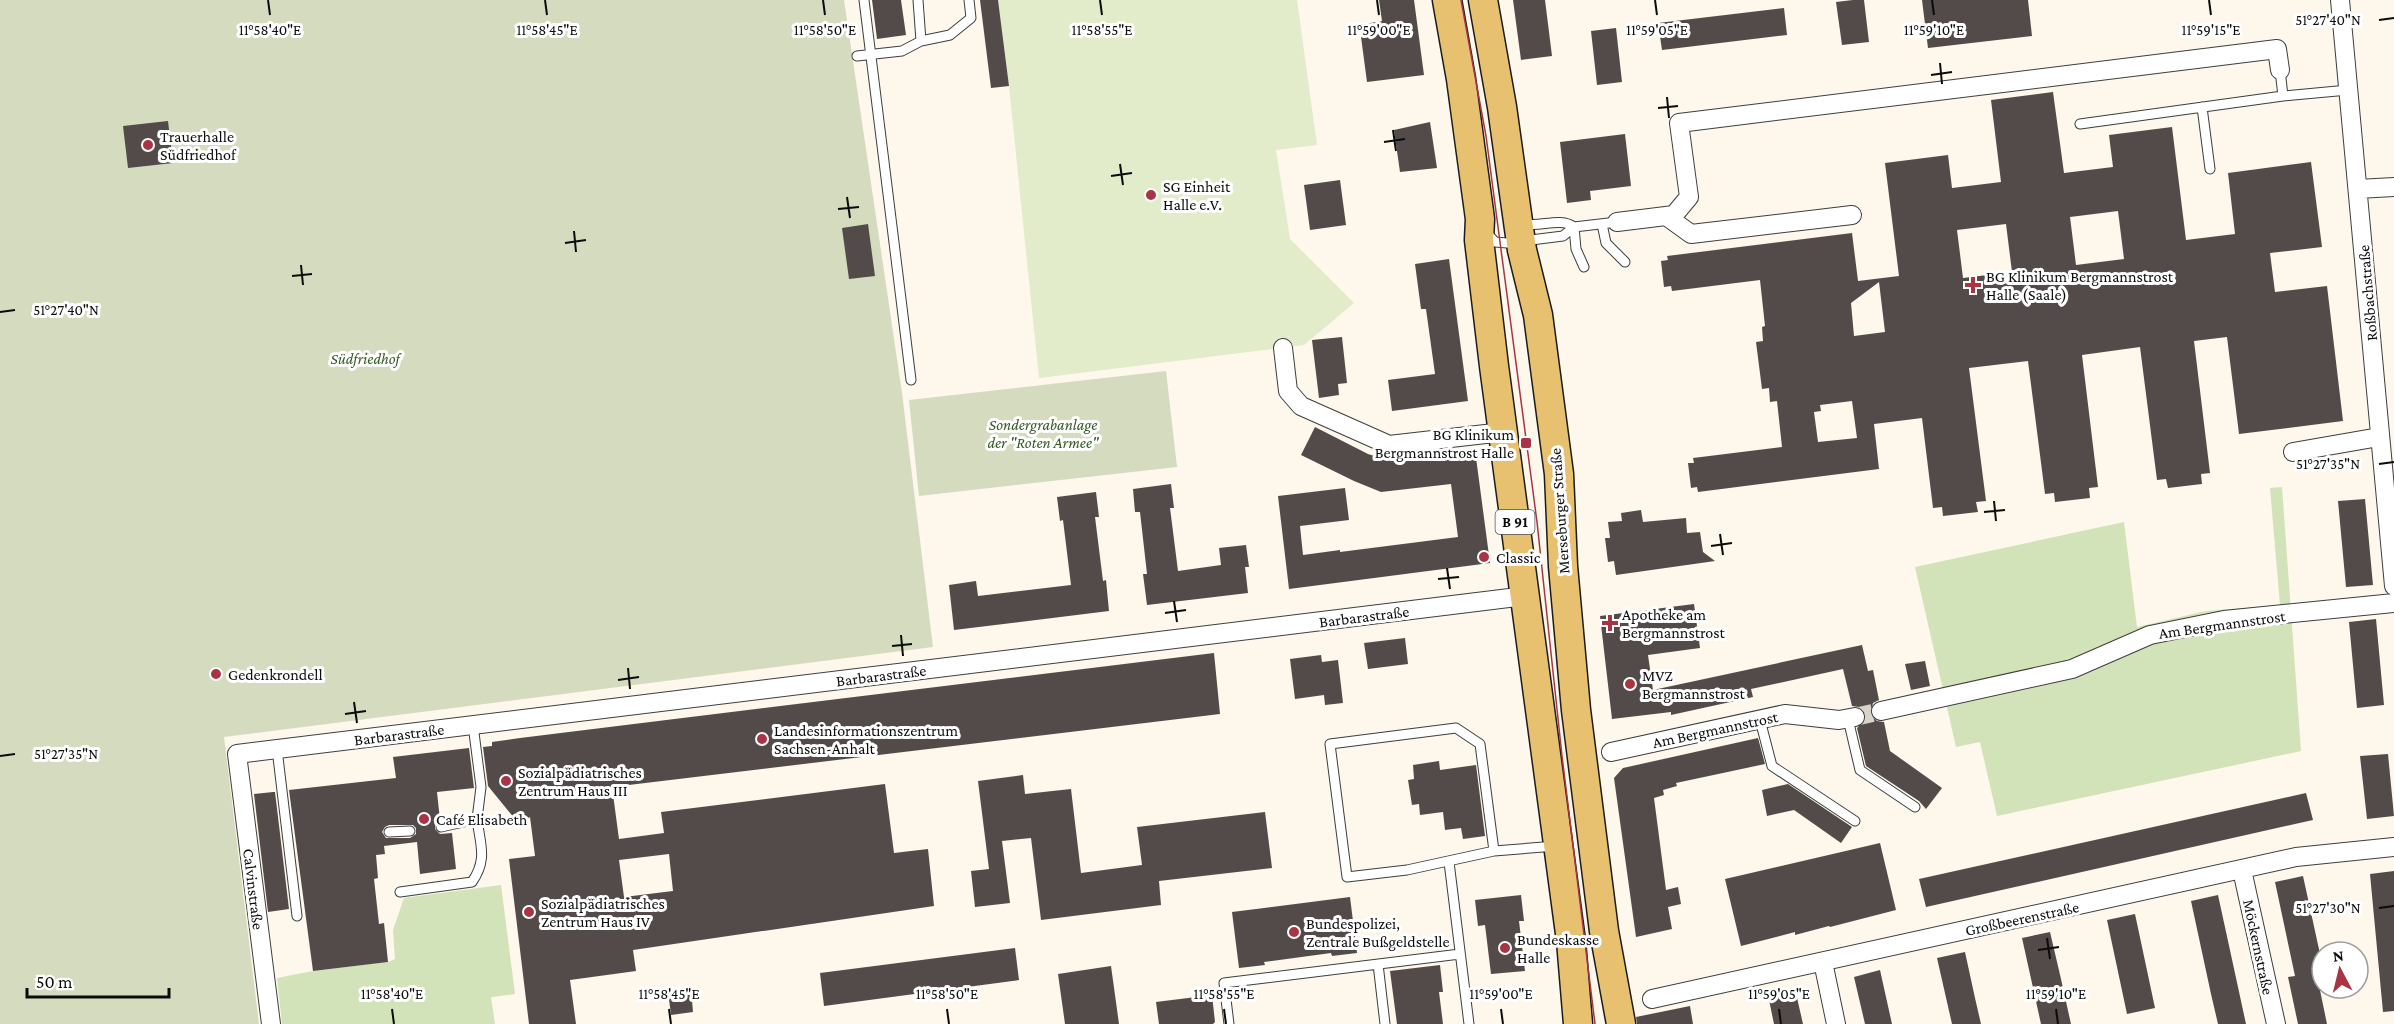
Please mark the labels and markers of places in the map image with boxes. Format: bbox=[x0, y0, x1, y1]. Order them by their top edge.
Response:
place label: Trauerhalle Südfriedhof bbox=[160, 128, 237, 163]
marker: Trauerhalle Südfriedhof bbox=[141, 138, 155, 152]
place label: SG Einheit Halle e.V. bbox=[1163, 178, 1231, 213]
marker: SG Einheit Halle e.V. bbox=[1144, 188, 1158, 202]
place label: BG Klinikum Bergmannstrost Halle (Saale) bbox=[1986, 268, 2174, 304]
marker: BG Klinikum Bergmannstrost Halle (Saale) bbox=[1964, 276, 1982, 294]
place label: BG Klinikum Bergmannstrost Halle bbox=[1375, 426, 1514, 462]
marker: BG Klinikum Bergmannstrost Halle bbox=[1519, 436, 1533, 450]
place label: Classic bbox=[1496, 549, 1541, 566]
marker: Classic bbox=[1477, 550, 1491, 564]
place label: Apotheke am Bergmannstrost bbox=[1622, 606, 1726, 642]
marker: Apotheke am Bergmannstrost bbox=[1603, 616, 1617, 630]
place label: Gedenkrondell bbox=[228, 666, 323, 683]
marker: Gedenkrondell bbox=[209, 667, 223, 681]
place label: MVZ Bergmannstrost bbox=[1642, 667, 1746, 703]
marker: MVZ Bergmannstrost bbox=[1623, 677, 1637, 691]
place label: Landesinformationszentrum Sachsen-Anhalt bbox=[774, 722, 958, 757]
marker: Landesinformationszentrum Sachsen-Anhalt bbox=[755, 732, 769, 746]
place label: Sozialpädiatrisches Zentrum Haus III bbox=[518, 764, 642, 799]
marker: Sozialpädiatrisches Zentrum Haus III bbox=[499, 774, 513, 788]
place label: Café Elisabeth bbox=[436, 811, 528, 828]
marker: Café Elisabeth bbox=[417, 812, 431, 826]
place label: Sozialpädiatrisches Zentrum Haus IV bbox=[541, 895, 665, 930]
marker: Sozialpädiatrisches Zentrum Haus IV bbox=[522, 905, 536, 919]
place label: Bundespolizei, Zentrale Bußgeldstelle bbox=[1306, 915, 1450, 951]
marker: Bundespolizei, Zentrale Bußgeldstelle bbox=[1287, 925, 1301, 939]
place label: Bundeskasse Halle bbox=[1517, 931, 1599, 966]
marker: Bundeskasse Halle bbox=[1498, 941, 1512, 955]

